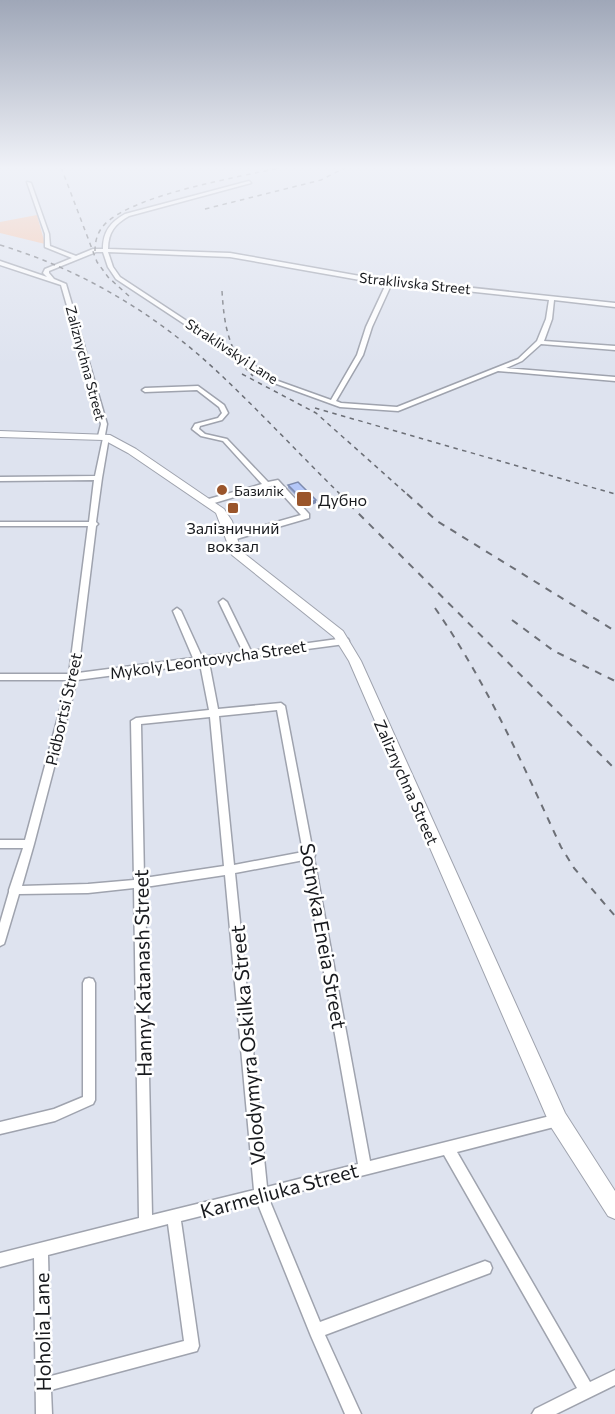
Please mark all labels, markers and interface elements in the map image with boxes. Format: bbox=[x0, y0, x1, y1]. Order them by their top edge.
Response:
street label: Straklivska Street bbox=[358, 269, 472, 297]
street label: Zaliznychna Street bbox=[62, 304, 110, 423]
street label: Straklivskyi Lane bbox=[183, 315, 281, 387]
place label: Базилік bbox=[234, 482, 285, 499]
marker: Базилік bbox=[215, 483, 229, 497]
marker: Дубно bbox=[295, 490, 313, 508]
place label: Дубно bbox=[318, 490, 367, 509]
marker: Залізничний вокзал bbox=[226, 501, 240, 515]
place label: Залізничний вокзал bbox=[187, 518, 279, 555]
street label: Mykoly Leontovycha Street bbox=[108, 636, 308, 682]
street label: Pidbortsi Street bbox=[41, 650, 85, 767]
street label: Zaliznychna Street bbox=[371, 716, 443, 848]
street label: Sotnyka Eneia Street bbox=[296, 841, 352, 1031]
street label: Hanny Katanash Street bbox=[128, 869, 156, 1077]
street label: Volodymyra Oskilka Street bbox=[225, 924, 269, 1166]
street label: Karmeliuka Street bbox=[197, 1157, 361, 1223]
street label: Hoholia Lane bbox=[29, 1272, 55, 1392]

